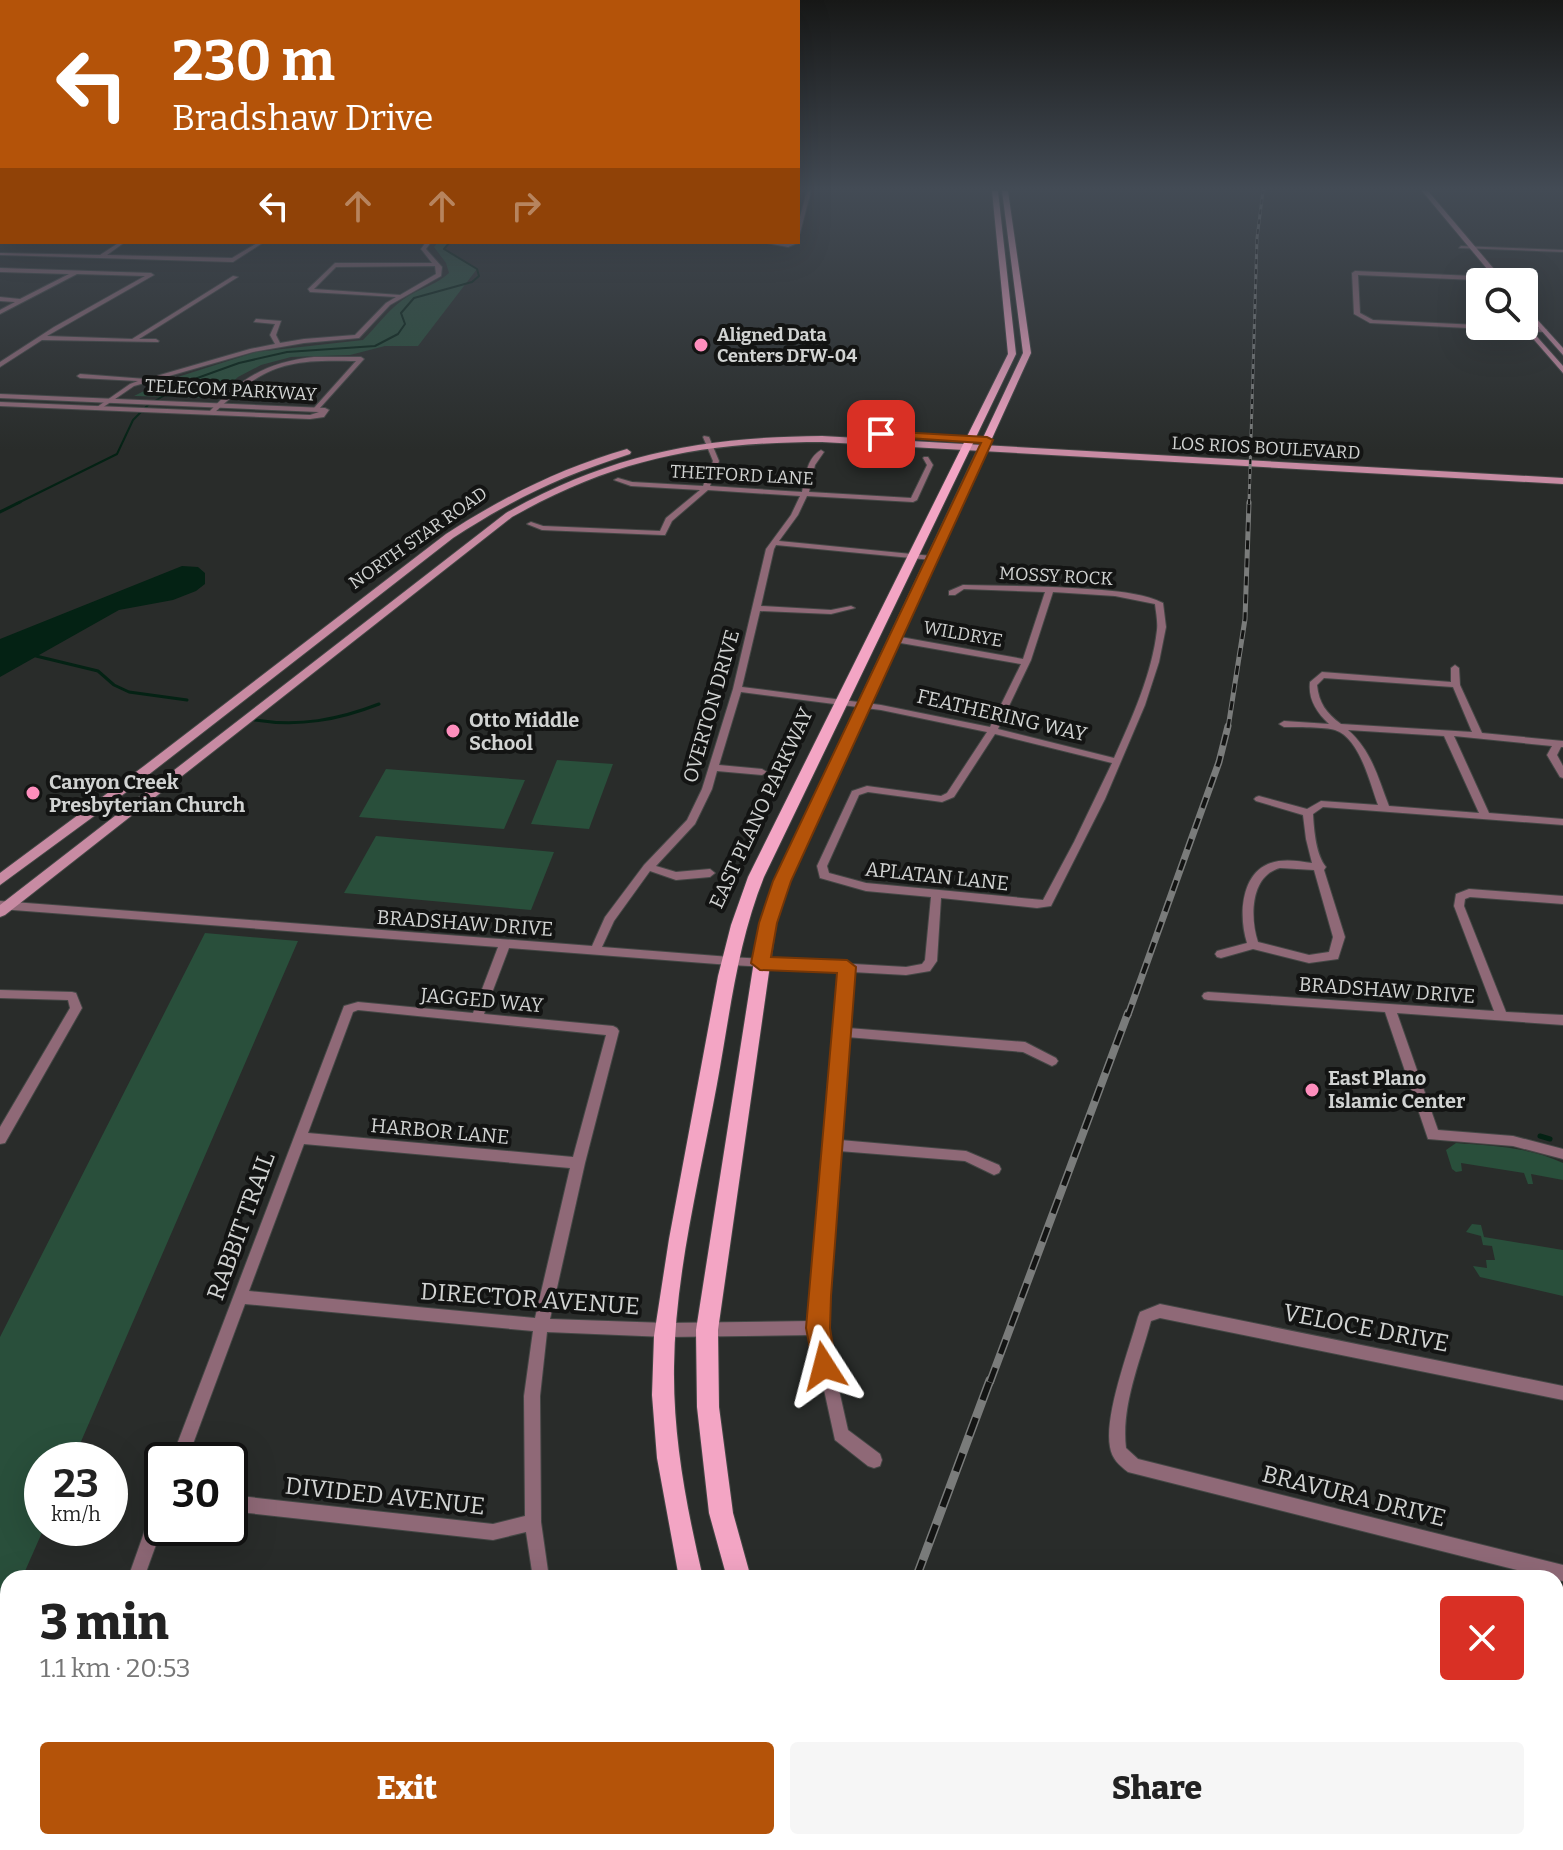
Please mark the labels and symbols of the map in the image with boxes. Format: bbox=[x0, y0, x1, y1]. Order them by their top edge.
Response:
place label: Aligned Data Centers DFW-04 bbox=[717, 324, 857, 367]
marker: Aligned Data Centers DFW-04 bbox=[692, 336, 710, 354]
street label: TELECOM PARKWAY bbox=[145, 375, 318, 406]
pin bbox=[847, 400, 915, 468]
street label: LOS RIOS BOULEVARD bbox=[1171, 432, 1361, 464]
street label: THETFORD LANE bbox=[670, 460, 814, 490]
street label: NORTH STAR ROAD bbox=[345, 482, 491, 594]
street label: MOSSY ROCK bbox=[998, 562, 1114, 590]
street label: WILDRYE bbox=[922, 616, 1004, 652]
street label: OVERTON DRIVE bbox=[678, 627, 744, 785]
street label: FEATHERING WAY bbox=[915, 684, 1090, 746]
street label: EAST PLANO PARKWAY bbox=[704, 704, 818, 912]
place label: Otto Middle School bbox=[469, 708, 579, 755]
marker: Otto Middle School bbox=[444, 722, 462, 740]
place label: Canyon Creek Presbyterian Church bbox=[49, 770, 246, 817]
marker: Canyon Creek Presbyterian Church bbox=[24, 784, 42, 802]
street label: APLATAN LANE bbox=[864, 857, 1010, 895]
street label: BRADSHAW DRIVE bbox=[376, 905, 554, 941]
street label: BRADSHAW DRIVE bbox=[1298, 972, 1476, 1008]
street label: JAGGED WAY bbox=[418, 983, 545, 1017]
place label: East Plano Islamic Center bbox=[1328, 1066, 1466, 1113]
marker: East Plano Islamic Center bbox=[1303, 1081, 1321, 1099]
street label: HARBOR LANE bbox=[370, 1113, 510, 1149]
street label: RABBIT TRAIL bbox=[201, 1148, 281, 1304]
street label: DIRECTOR AVENUE bbox=[419, 1277, 641, 1321]
street label: VELOCE DRIVE bbox=[1281, 1298, 1451, 1358]
position arrow bbox=[782, 1324, 866, 1408]
speed limit sign: 30 bbox=[144, 1442, 248, 1546]
street label: BRAVURA DRIVE bbox=[1259, 1460, 1449, 1532]
street label: DIVIDED AVENUE bbox=[284, 1472, 486, 1520]

